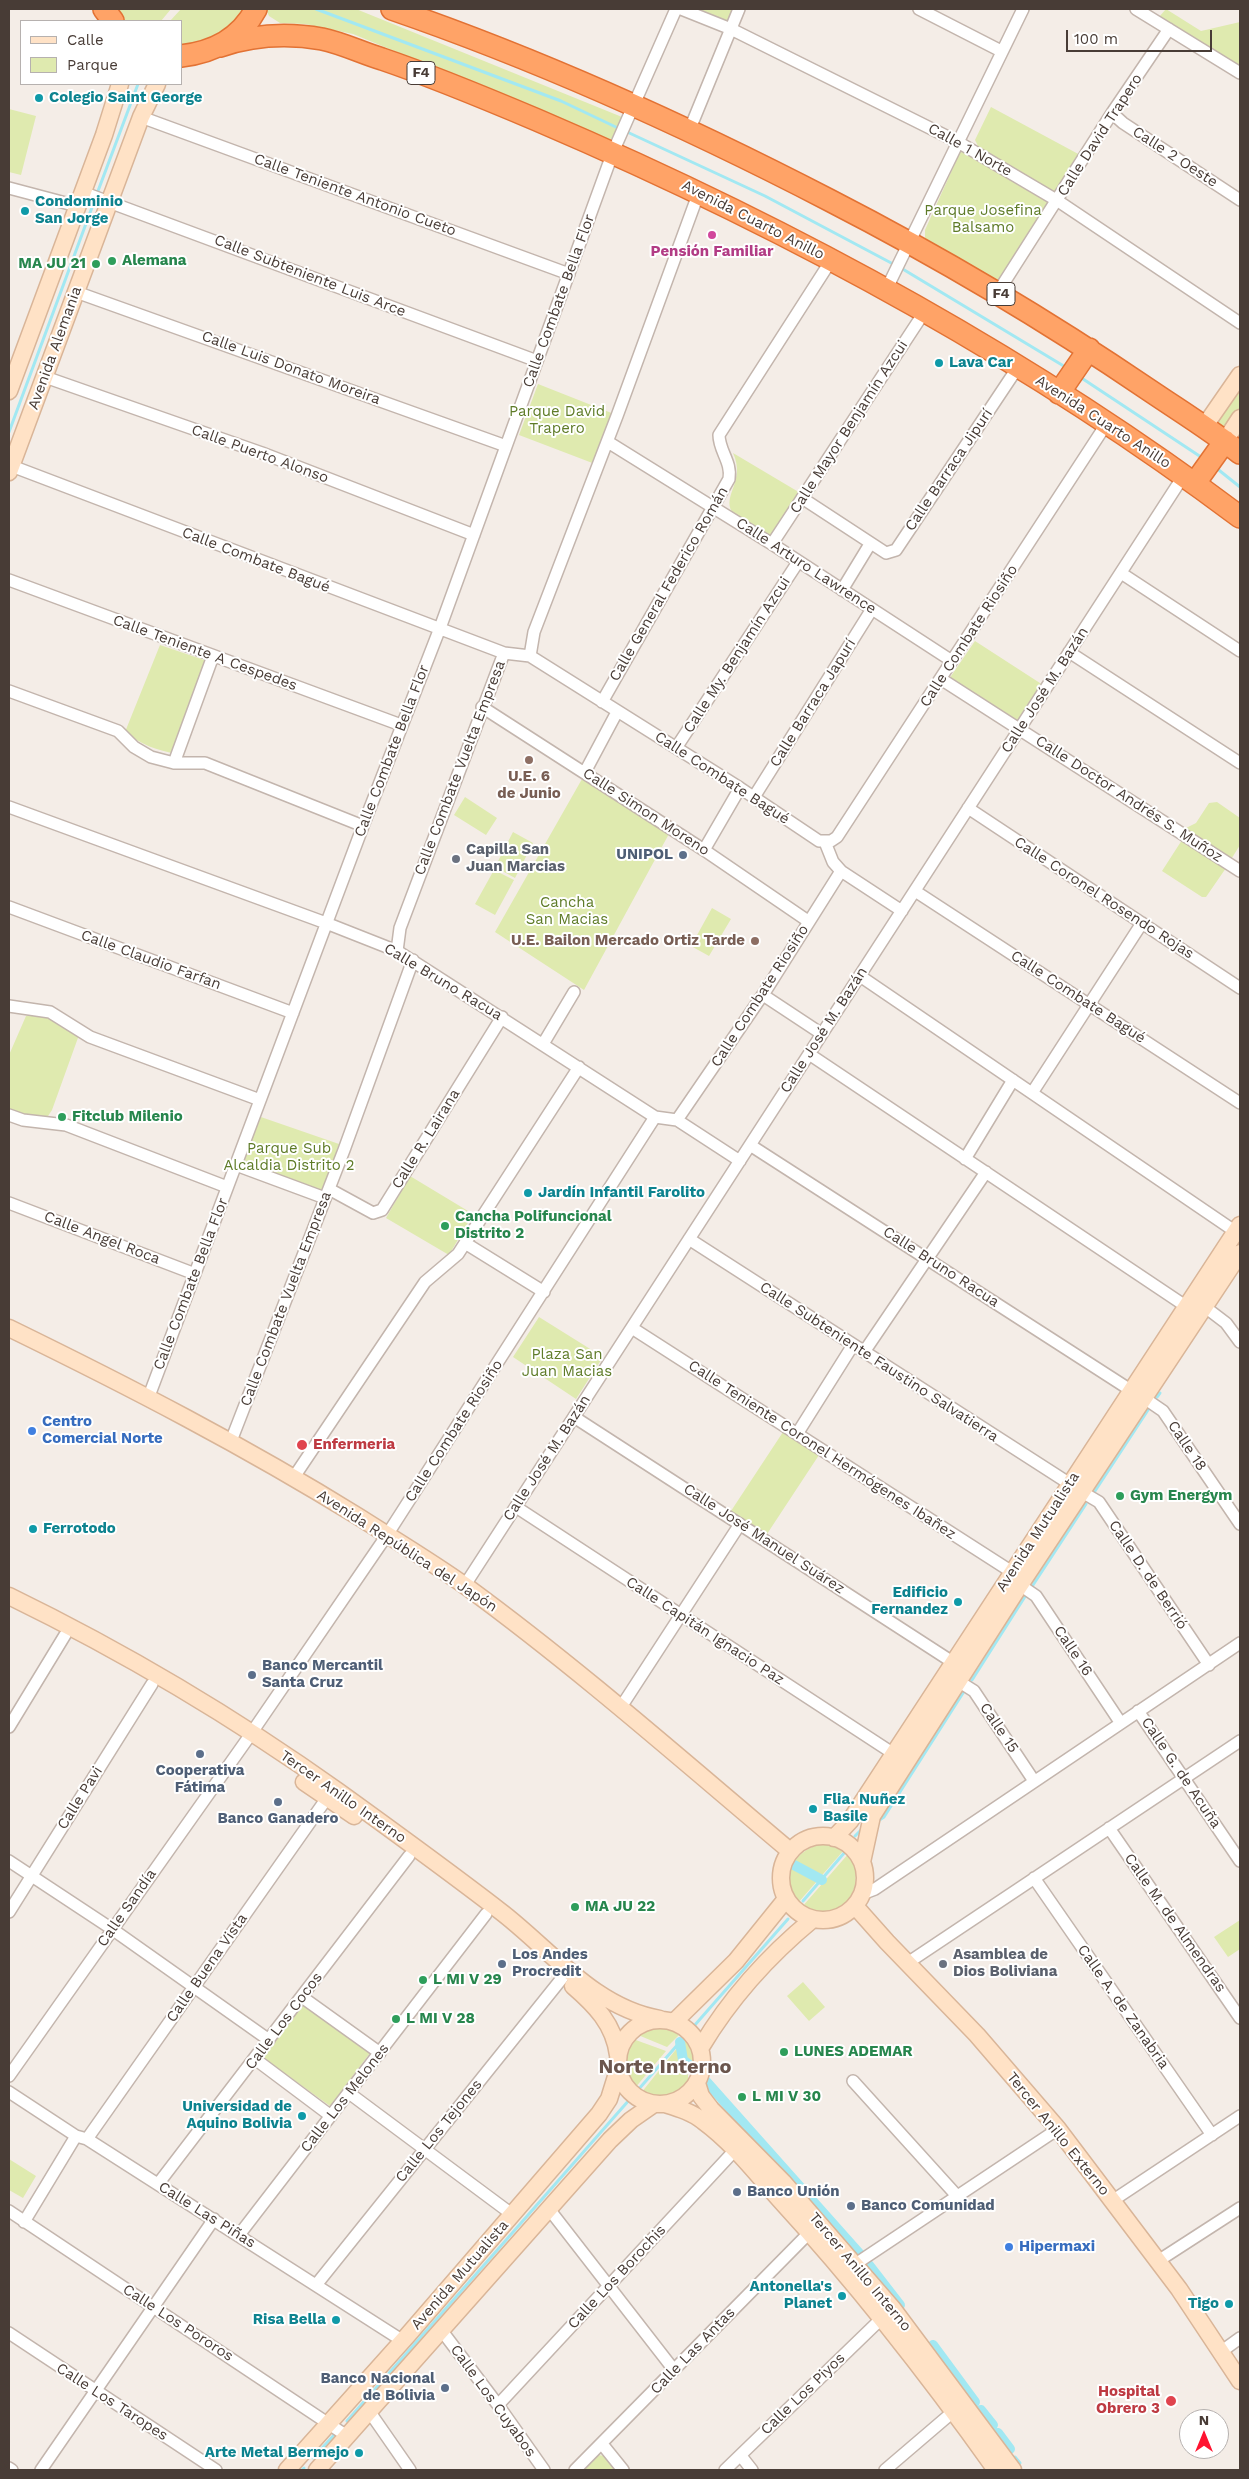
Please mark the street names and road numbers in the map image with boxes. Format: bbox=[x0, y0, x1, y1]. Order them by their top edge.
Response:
road number: F4 bbox=[407, 62, 435, 84]
street label: Calle David Trapero bbox=[1054, 70, 1146, 200]
street label: Calle 1 Norte bbox=[925, 120, 1015, 180]
street label: Calle 2 Oeste bbox=[1129, 123, 1221, 191]
street label: Calle Teniente Antonio Cueto bbox=[251, 150, 459, 240]
street label: Avenida Cuarto Anillo bbox=[679, 176, 827, 264]
street label: Calle Combate Bella Flor bbox=[519, 212, 599, 390]
street label: Calle Subteniente Luis Arce bbox=[212, 231, 408, 321]
road number: F4 bbox=[987, 282, 1015, 306]
street label: Avenida Alemania bbox=[24, 284, 86, 412]
street label: Calle Luis Donato Moreira bbox=[199, 327, 383, 409]
street label: Calle Mayor Benjamín Azcui bbox=[786, 337, 912, 517]
street label: Avenida Cuarto Anillo bbox=[1032, 372, 1174, 472]
street label: Calle Barraca Jipurí bbox=[901, 405, 997, 535]
street label: Calle Puerto Alonso bbox=[189, 421, 331, 487]
street label: Calle General Federico Román bbox=[606, 483, 732, 685]
street label: Calle Arturo Lawrence bbox=[733, 514, 879, 618]
street label: Calle Combate Bagué bbox=[179, 523, 333, 597]
street label: Calle Combate Riosiño bbox=[916, 561, 1022, 711]
street label: Calle My. Benjamín Azcui bbox=[680, 574, 794, 736]
street label: Calle Teniente A Cespedes bbox=[110, 611, 300, 695]
street label: Calle José M. Bazán bbox=[997, 624, 1093, 756]
street label: Calle Barraca Japurí bbox=[766, 635, 860, 771]
street label: Calle Combate Vuelta Empresa bbox=[411, 658, 509, 878]
street label: Calle Combate Bella Flor bbox=[351, 662, 433, 840]
street label: Calle Combate Bagué bbox=[651, 728, 793, 828]
street label: Calle Doctor Andrés S. Muñoz bbox=[1032, 732, 1226, 866]
street label: Calle Simon Moreno bbox=[579, 764, 713, 860]
street label: Calle Coronel Rosendo Rojas bbox=[1011, 833, 1197, 963]
street label: Calle Combate Riosiño bbox=[707, 921, 813, 1071]
street label: Calle Claudio Farfan bbox=[78, 926, 224, 994]
street label: Calle Bruno Racua bbox=[381, 940, 505, 1024]
street label: Calle Combate Bagué bbox=[1007, 947, 1149, 1047]
street label: Calle José M. Bazán bbox=[776, 964, 872, 1096]
street label: Calle R. Lairana bbox=[388, 1086, 464, 1192]
street label: Calle Combate Vuelta Empresa bbox=[237, 1189, 335, 1409]
street label: Calle Combate Bella Flor bbox=[150, 1195, 232, 1373]
street label: Calle Angel Roca bbox=[41, 1208, 163, 1268]
street label: Calle Bruno Racua bbox=[880, 1223, 1002, 1311]
street label: Calle Subteniente Faustino Salvatierra bbox=[756, 1278, 1002, 1446]
street label: Calle Combate Riosiño bbox=[401, 1356, 507, 1506]
street label: Calle Teniente Coronel Hermógenes Ibañez bbox=[685, 1357, 959, 1543]
street label: Calle José M. Bazán bbox=[499, 1392, 595, 1524]
street label: Calle 18 bbox=[1164, 1417, 1210, 1475]
street label: Avenida Mutualista bbox=[992, 1469, 1084, 1595]
street label: Calle José Manuel Suárez bbox=[680, 1480, 848, 1598]
street label: Avenida República del Japón bbox=[313, 1486, 501, 1616]
street label: Calle D. de Berrió bbox=[1105, 1517, 1191, 1633]
street label: Calle Capitán Ignacio Paz bbox=[622, 1573, 788, 1689]
street label: Calle 16 bbox=[1050, 1622, 1096, 1680]
street label: Calle 15 bbox=[976, 1700, 1022, 1756]
street label: Calle G. de Acuña bbox=[1137, 1714, 1225, 1832]
street label: Tercer Anillo Interno bbox=[277, 1747, 409, 1847]
street label: Calle Pavi bbox=[54, 1763, 106, 1833]
street label: Calle M. de Almendras bbox=[1120, 1850, 1230, 1996]
street label: Calle Sandía bbox=[94, 1866, 160, 1950]
street label: Calle Buena Vista bbox=[163, 1910, 251, 2026]
street label: Calle A. de Zanabria bbox=[1073, 1941, 1173, 2073]
street label: Calle Los Cocos bbox=[242, 1969, 326, 2073]
street label: Calle Los Melones bbox=[297, 2040, 393, 2156]
street label: Tercer Anillo Externo bbox=[1003, 2069, 1113, 2199]
street label: Calle Los Tejones bbox=[392, 2076, 486, 2186]
street label: Calle Las Piñas bbox=[155, 2178, 259, 2252]
street label: Tercer Anillo Interno bbox=[805, 2209, 915, 2335]
street label: Avenida Mutualista bbox=[407, 2216, 513, 2334]
street label: Calle Los Borochis bbox=[564, 2221, 670, 2333]
street label: Calle Los Pororos bbox=[119, 2281, 237, 2365]
street label: Calle Las Antas bbox=[647, 2304, 739, 2398]
street label: Calle Los Cuyabos bbox=[446, 2341, 540, 2461]
street label: Calle Los Piyos bbox=[757, 2349, 849, 2439]
street label: Calle Los Taropes bbox=[53, 2359, 171, 2445]

